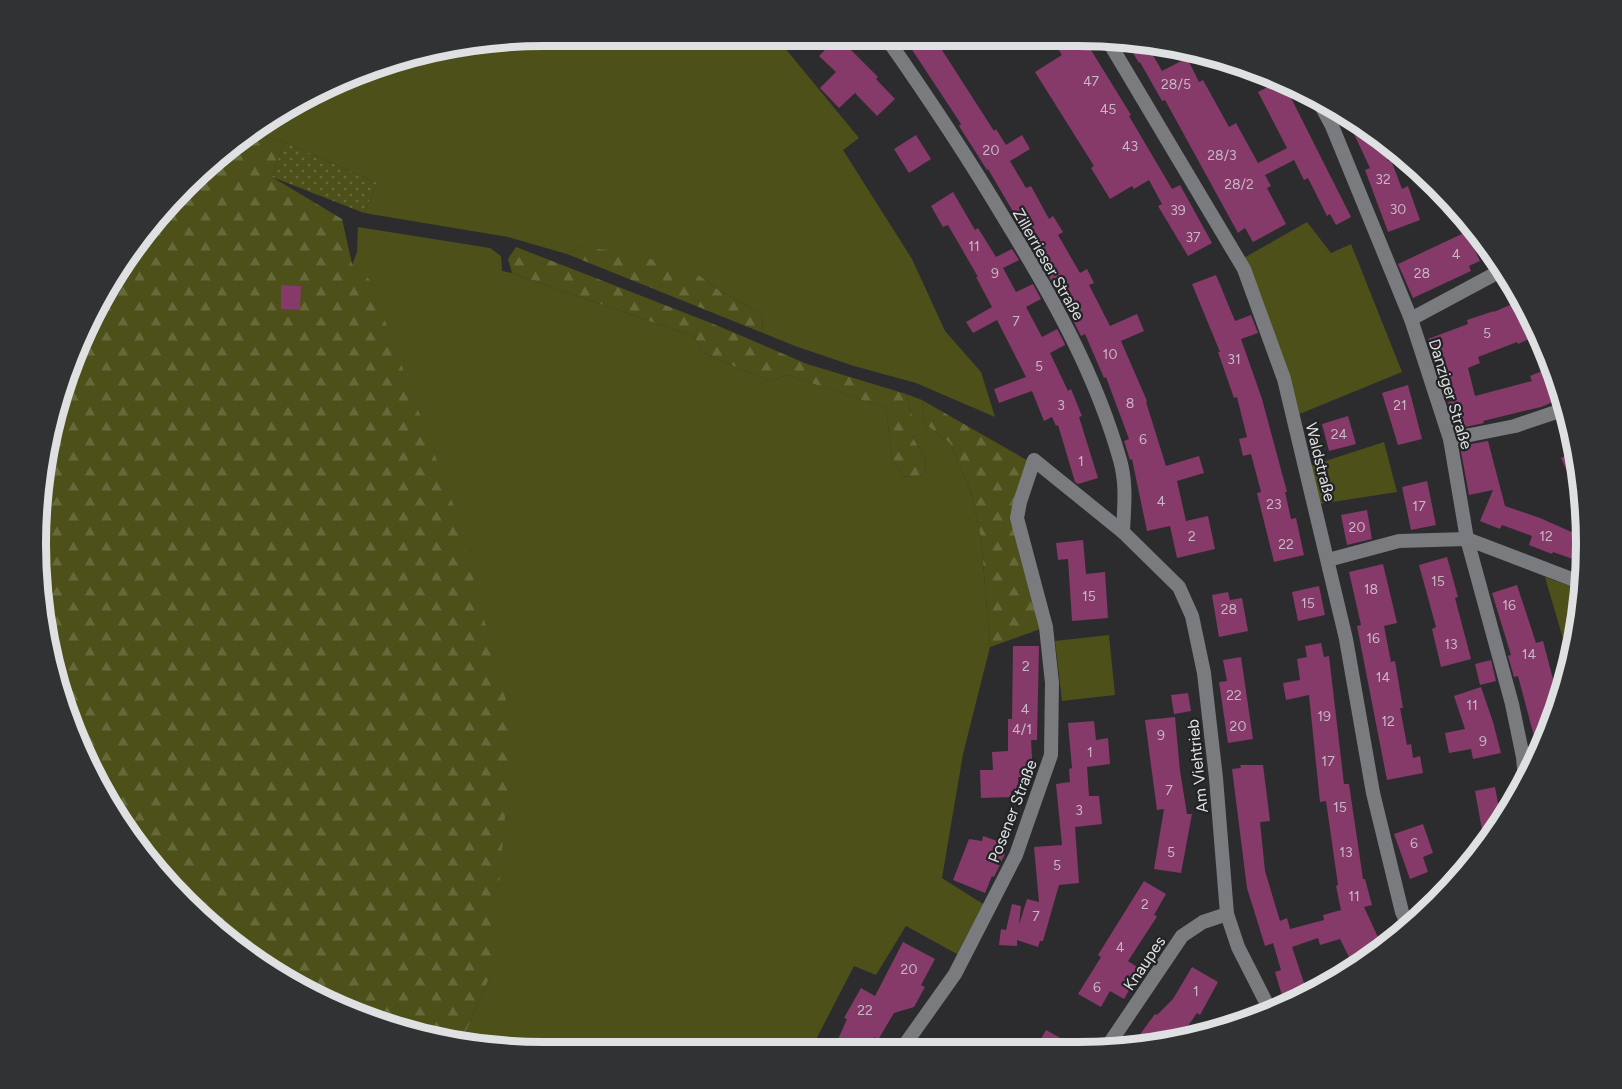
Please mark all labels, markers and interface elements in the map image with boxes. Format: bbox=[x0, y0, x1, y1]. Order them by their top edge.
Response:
house number: 47 bbox=[1083, 73, 1100, 90]
house number: 28/5 bbox=[1161, 76, 1191, 93]
house number: 45 bbox=[1100, 101, 1116, 118]
house number: 43 bbox=[1122, 138, 1138, 155]
house number: 20 bbox=[983, 142, 999, 159]
house number: 28/3 bbox=[1207, 147, 1237, 164]
house number: 32 bbox=[1375, 171, 1391, 188]
house number: 28/2 bbox=[1224, 176, 1254, 193]
house number: 30 bbox=[1390, 201, 1406, 218]
house number: 39 bbox=[1170, 202, 1186, 219]
street label: Zillerrieser Straße bbox=[1009, 205, 1088, 324]
house number: 37 bbox=[1185, 229, 1201, 246]
house number: 11 bbox=[968, 238, 980, 255]
house number: 4 bbox=[1452, 246, 1461, 263]
house number: 9 bbox=[991, 265, 999, 282]
house number: 28 bbox=[1414, 265, 1430, 282]
house number: 7 bbox=[1012, 313, 1020, 330]
house number: 5 bbox=[1483, 325, 1491, 342]
street label: Danziger Straße bbox=[1425, 337, 1476, 452]
house number: 10 bbox=[1103, 346, 1117, 363]
house number: 31 bbox=[1227, 351, 1241, 368]
house number: 5 bbox=[1035, 358, 1043, 375]
house number: 8 bbox=[1126, 395, 1134, 412]
house number: 3 bbox=[1057, 397, 1065, 414]
house number: 21 bbox=[1393, 397, 1407, 414]
street label: Waldstraße bbox=[1302, 421, 1340, 504]
house number: 24 bbox=[1331, 426, 1348, 443]
house number: 6 bbox=[1139, 431, 1147, 448]
house number: 1 bbox=[1078, 453, 1084, 470]
house number: 4 bbox=[1157, 493, 1166, 510]
house number: 23 bbox=[1266, 496, 1282, 513]
house number: 17 bbox=[1412, 498, 1426, 515]
house number: 20 bbox=[1349, 519, 1365, 536]
house number: 2 bbox=[1188, 528, 1196, 545]
house number: 12 bbox=[1539, 528, 1553, 545]
house number: 22 bbox=[1278, 536, 1294, 553]
house number: 15 bbox=[1431, 573, 1445, 590]
house number: 18 bbox=[1364, 581, 1378, 598]
house number: 15 bbox=[1082, 588, 1096, 605]
house number: 15 bbox=[1301, 595, 1315, 612]
house number: 16 bbox=[1502, 597, 1516, 614]
house number: 28 bbox=[1221, 601, 1237, 618]
house number: 16 bbox=[1366, 630, 1380, 647]
house number: 13 bbox=[1444, 636, 1458, 653]
house number: 14 bbox=[1522, 646, 1537, 663]
house number: 2 bbox=[1022, 658, 1030, 675]
house number: 14 bbox=[1376, 669, 1391, 686]
house number: 22 bbox=[1226, 687, 1242, 704]
house number: 11 bbox=[1466, 697, 1478, 714]
house number: 4 bbox=[1021, 701, 1030, 718]
house number: 19 bbox=[1317, 708, 1331, 725]
house number: 12 bbox=[1381, 713, 1395, 730]
street label: Am Viehtrieb bbox=[1183, 718, 1212, 814]
house number: 20 bbox=[1230, 718, 1246, 735]
house number: 4/1 bbox=[1012, 721, 1032, 738]
house number: 9 bbox=[1157, 727, 1165, 744]
house number: 9 bbox=[1479, 733, 1487, 750]
house number: 1 bbox=[1087, 744, 1093, 761]
house number: 17 bbox=[1321, 753, 1335, 770]
street label: Posener Straße bbox=[984, 757, 1041, 865]
house number: 7 bbox=[1165, 782, 1173, 799]
house number: 15 bbox=[1333, 799, 1347, 816]
house number: 3 bbox=[1075, 802, 1083, 819]
house number: 6 bbox=[1410, 835, 1418, 852]
house number: 5 bbox=[1167, 844, 1175, 861]
house number: 13 bbox=[1339, 844, 1353, 861]
house number: 5 bbox=[1053, 857, 1061, 874]
house number: 11 bbox=[1348, 888, 1360, 905]
house number: 2 bbox=[1141, 896, 1149, 913]
house number: 7 bbox=[1032, 908, 1040, 925]
street label: Knaupes bbox=[1119, 933, 1169, 994]
house number: 4 bbox=[1116, 939, 1125, 956]
house number: 20 bbox=[901, 961, 917, 978]
house number: 6 bbox=[1093, 979, 1101, 996]
house number: 1 bbox=[1193, 983, 1199, 1000]
house number: 22 bbox=[857, 1002, 873, 1019]

